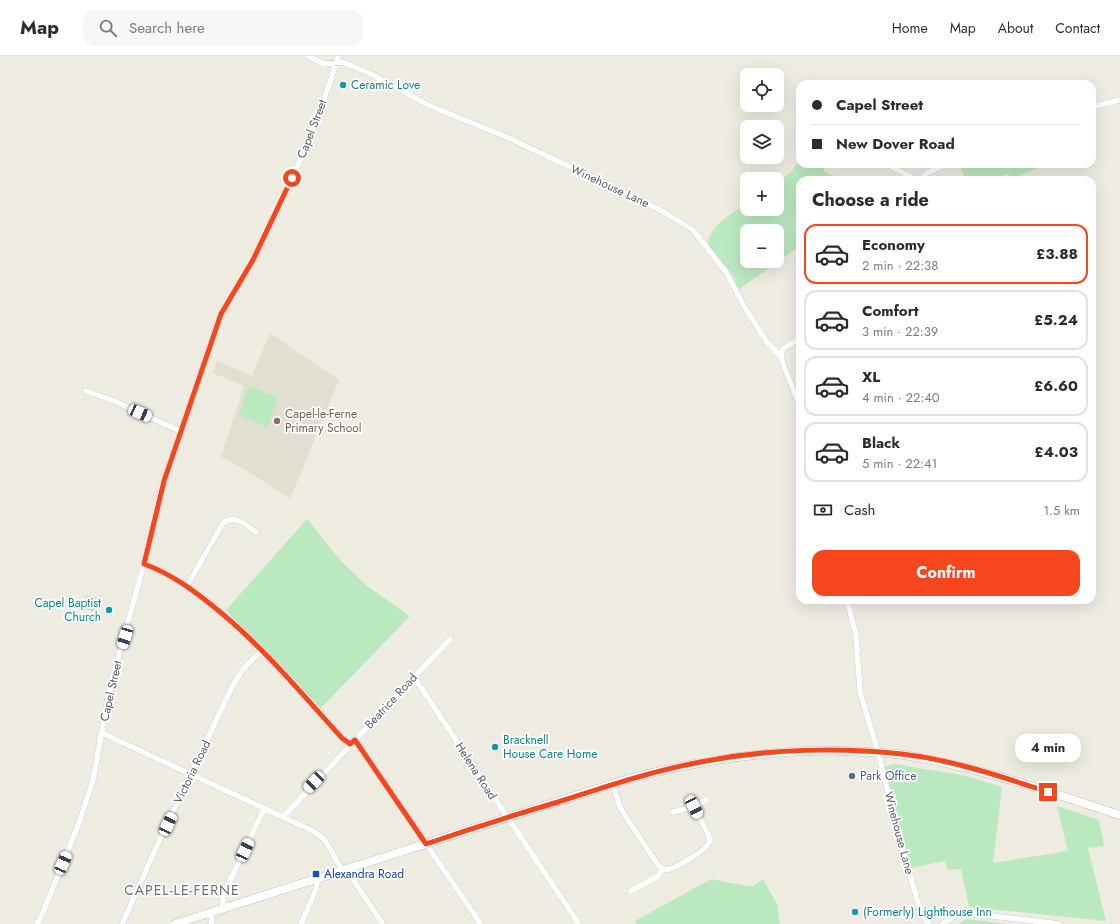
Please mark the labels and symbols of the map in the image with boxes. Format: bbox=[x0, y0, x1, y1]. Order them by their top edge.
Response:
place label: Ceramic Love bbox=[351, 76, 420, 94]
marker: Ceramic Love bbox=[338, 80, 348, 90]
street label: Capel Street bbox=[292, 97, 332, 161]
street label: Winehouse Lane bbox=[568, 160, 652, 212]
route start bbox=[283, 169, 301, 187]
car bbox=[127, 403, 153, 423]
place label: Capel-le-Ferne Primary School bbox=[285, 405, 362, 437]
marker: Capel-le-Ferne Primary School bbox=[272, 416, 282, 426]
place label: Capel Baptist Church bbox=[35, 594, 101, 626]
marker: Capel Baptist Church bbox=[104, 605, 114, 615]
car bbox=[116, 624, 134, 650]
street label: Capel Street bbox=[95, 659, 127, 723]
street label: Beatrice Road bbox=[360, 669, 422, 733]
place label: Bracknell House Care Home bbox=[503, 731, 597, 763]
callout: 4 min bbox=[1015, 734, 1081, 762]
street label: Victoria Road bbox=[169, 737, 215, 807]
street label: Helena Road bbox=[451, 739, 501, 803]
marker: Bracknell House Care Home bbox=[490, 742, 500, 752]
place label: Park Office bbox=[860, 767, 916, 785]
car bbox=[301, 769, 327, 795]
marker: Park Office bbox=[847, 771, 857, 781]
route end bbox=[1039, 783, 1057, 801]
street label: Winehouse Lane bbox=[879, 790, 919, 876]
car bbox=[683, 794, 705, 820]
car bbox=[157, 811, 179, 837]
car bbox=[234, 837, 256, 863]
car bbox=[53, 850, 73, 876]
place label: Alexandra Road bbox=[324, 865, 404, 883]
marker: Alexandra Road bbox=[311, 869, 321, 879]
district label: CAPEL-LE-FERNE bbox=[124, 880, 240, 900]
place label: (Formerly) Lighthouse Inn bbox=[863, 903, 992, 921]
marker: (Formerly) Lighthouse Inn bbox=[850, 907, 860, 917]

